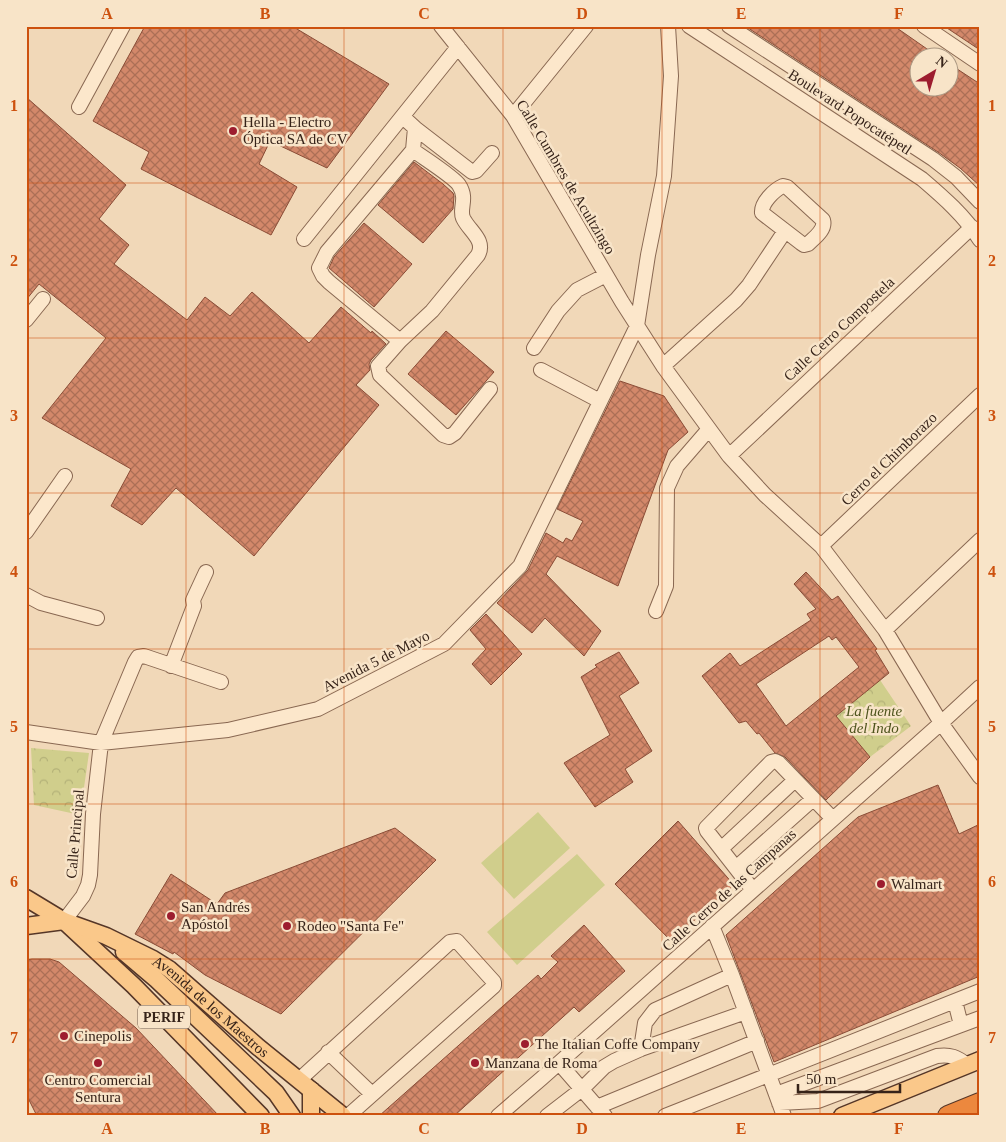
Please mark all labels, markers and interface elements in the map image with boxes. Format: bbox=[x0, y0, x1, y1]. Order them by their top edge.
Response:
text: A bbox=[101, 5, 113, 22]
text: B bbox=[260, 5, 271, 22]
text: C bbox=[418, 5, 430, 22]
text: D bbox=[576, 5, 588, 22]
text: E bbox=[736, 5, 746, 22]
text: F bbox=[894, 5, 904, 22]
north arrow bbox=[908, 48, 958, 98]
text: N bbox=[933, 53, 950, 71]
street label: Boulevard Popocatépetl bbox=[785, 66, 915, 158]
text: 1 bbox=[10, 97, 18, 114]
street label: Calle Cumbres de Acultzingo bbox=[514, 97, 618, 257]
text: 1 bbox=[988, 97, 996, 114]
place label: Hella - Electro Óptica SA de CV bbox=[243, 114, 348, 147]
marker: Hella - Electro Óptica SA de CV bbox=[227, 125, 239, 137]
text: 2 bbox=[10, 252, 18, 269]
text: 2 bbox=[988, 252, 996, 269]
street label: Calle Cerro Compostela bbox=[781, 273, 898, 384]
text: 3 bbox=[10, 407, 18, 424]
text: 3 bbox=[988, 407, 996, 424]
street label: Cerro el Chimborazo bbox=[838, 409, 940, 509]
text: 4 bbox=[10, 563, 18, 580]
text: 4 bbox=[988, 563, 996, 580]
street label: Avenida 5 de Mayo bbox=[320, 627, 432, 695]
park label: La fuente del Indo bbox=[845, 703, 902, 736]
text: 5 bbox=[10, 718, 18, 735]
text: 5 bbox=[988, 718, 996, 735]
street label: Calle Principal bbox=[63, 789, 87, 879]
street label: Calle Cerro de las Campanas bbox=[659, 826, 799, 954]
text: 6 bbox=[10, 873, 18, 890]
text: 6 bbox=[988, 873, 996, 890]
place label: Walmart bbox=[891, 876, 943, 892]
marker: Walmart bbox=[875, 878, 887, 890]
place label: San Andrés Apóstol bbox=[181, 899, 250, 932]
marker: San Andrés Apóstol bbox=[165, 910, 177, 922]
place label: Rodeo "Santa Fe" bbox=[297, 918, 404, 934]
marker: Rodeo "Santa Fe" bbox=[281, 920, 293, 932]
street label: Avenida de los Maestros bbox=[150, 953, 272, 1060]
road number: PERIF bbox=[138, 1006, 190, 1028]
place label: Cinepolis bbox=[74, 1028, 132, 1044]
text: 7 bbox=[10, 1029, 18, 1046]
text: 7 bbox=[988, 1029, 996, 1046]
marker: Cinepolis bbox=[58, 1030, 70, 1042]
place label: The Italian Coffe Company bbox=[535, 1036, 701, 1052]
marker: The Italian Coffe Company bbox=[519, 1038, 531, 1050]
place label: Manzana de Roma bbox=[485, 1055, 598, 1071]
marker: Centro Comercial Sentura bbox=[92, 1057, 104, 1069]
marker: Manzana de Roma bbox=[469, 1057, 481, 1069]
scale bar bbox=[798, 1062, 901, 1094]
text: 50 m bbox=[806, 1071, 837, 1087]
place label: Centro Comercial Sentura bbox=[44, 1072, 152, 1105]
text: A bbox=[101, 1120, 113, 1137]
text: B bbox=[260, 1120, 271, 1137]
text: C bbox=[418, 1120, 430, 1137]
text: D bbox=[576, 1120, 588, 1137]
text: E bbox=[736, 1120, 746, 1137]
text: F bbox=[894, 1120, 904, 1137]

